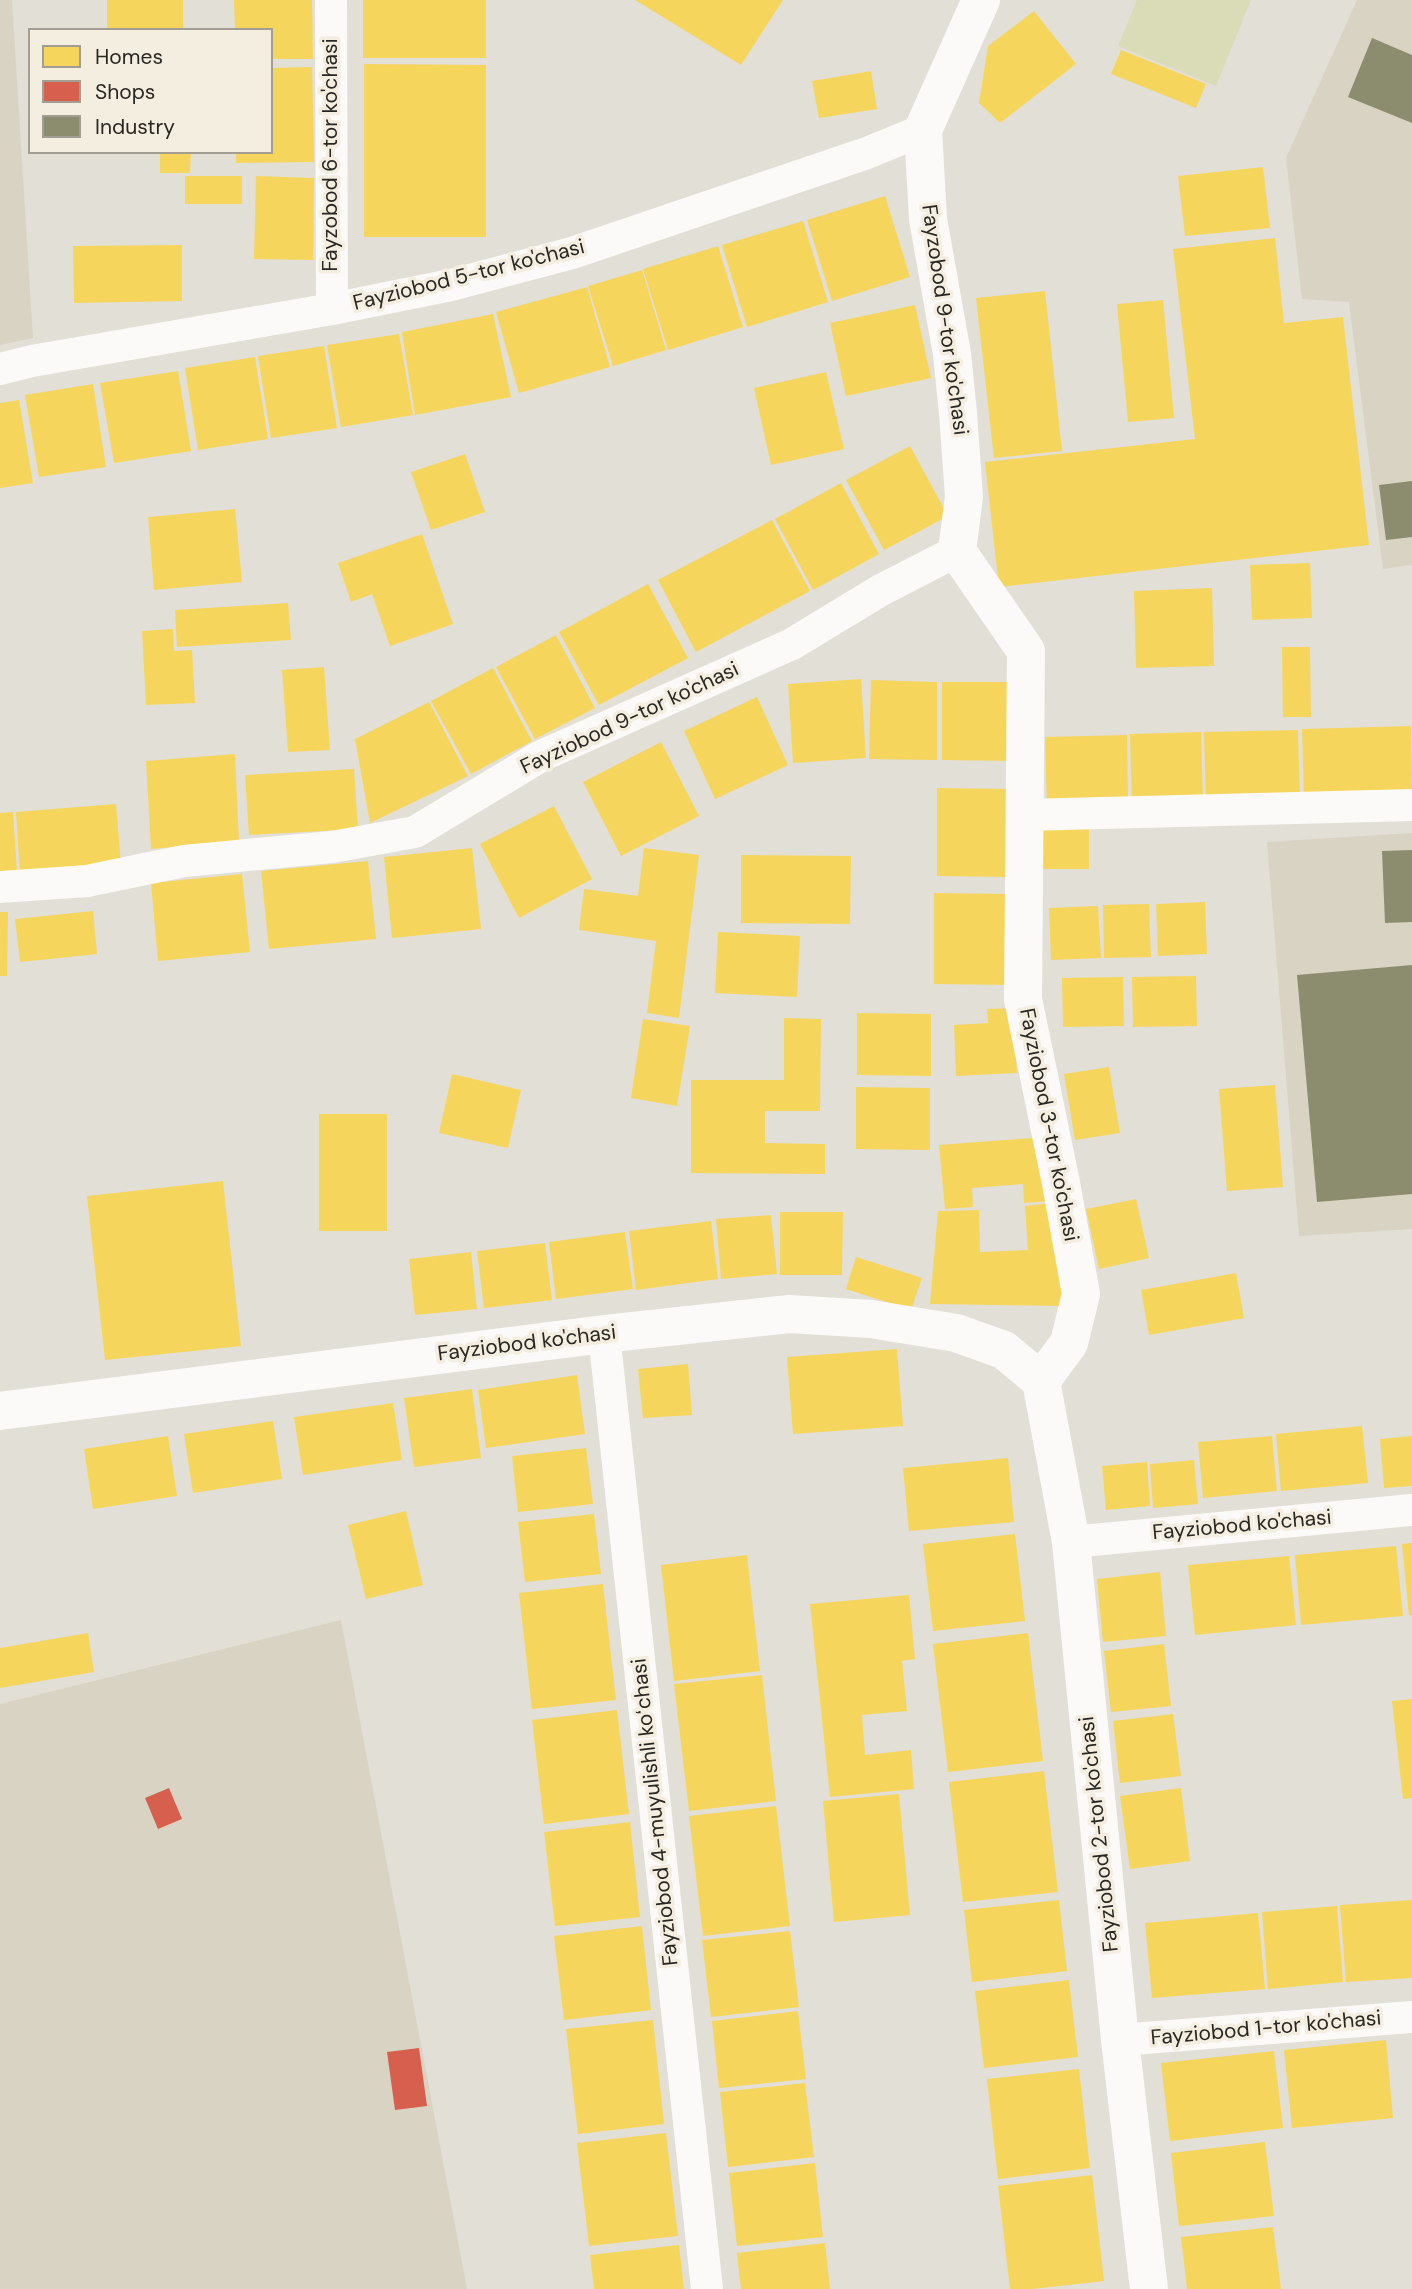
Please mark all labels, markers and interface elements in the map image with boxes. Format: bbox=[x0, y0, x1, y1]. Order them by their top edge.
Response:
legend bbox=[28, 28, 273, 154]
street label: Fayzobod 6-tor ko'chasi bbox=[318, 39, 344, 271]
text: Homes bbox=[95, 43, 163, 71]
text: Shops bbox=[95, 78, 155, 106]
text: Industry bbox=[95, 113, 175, 141]
street label: Fayzobod 9-tor ko'chasi bbox=[915, 203, 973, 437]
street label: Fayziobod 5-tor ko'chasi bbox=[351, 235, 587, 317]
street label: Fayziobod 9-tor ko'chasi bbox=[517, 657, 743, 781]
street label: Fayziobod 3-tor ko'chasi bbox=[1013, 1006, 1083, 1244]
street label: Fayziobod ko'chasi bbox=[436, 1321, 618, 1367]
street label: Fayziobod ko'chasi bbox=[1151, 1506, 1333, 1546]
street label: Fayziobod 4-muyulishli koʻchasi bbox=[627, 1657, 685, 1967]
street label: Fayziobod 2-tor ko'chasi bbox=[1075, 1715, 1125, 1953]
street label: Fayziobod 1-tor ko'chasi bbox=[1150, 2006, 1382, 2052]

